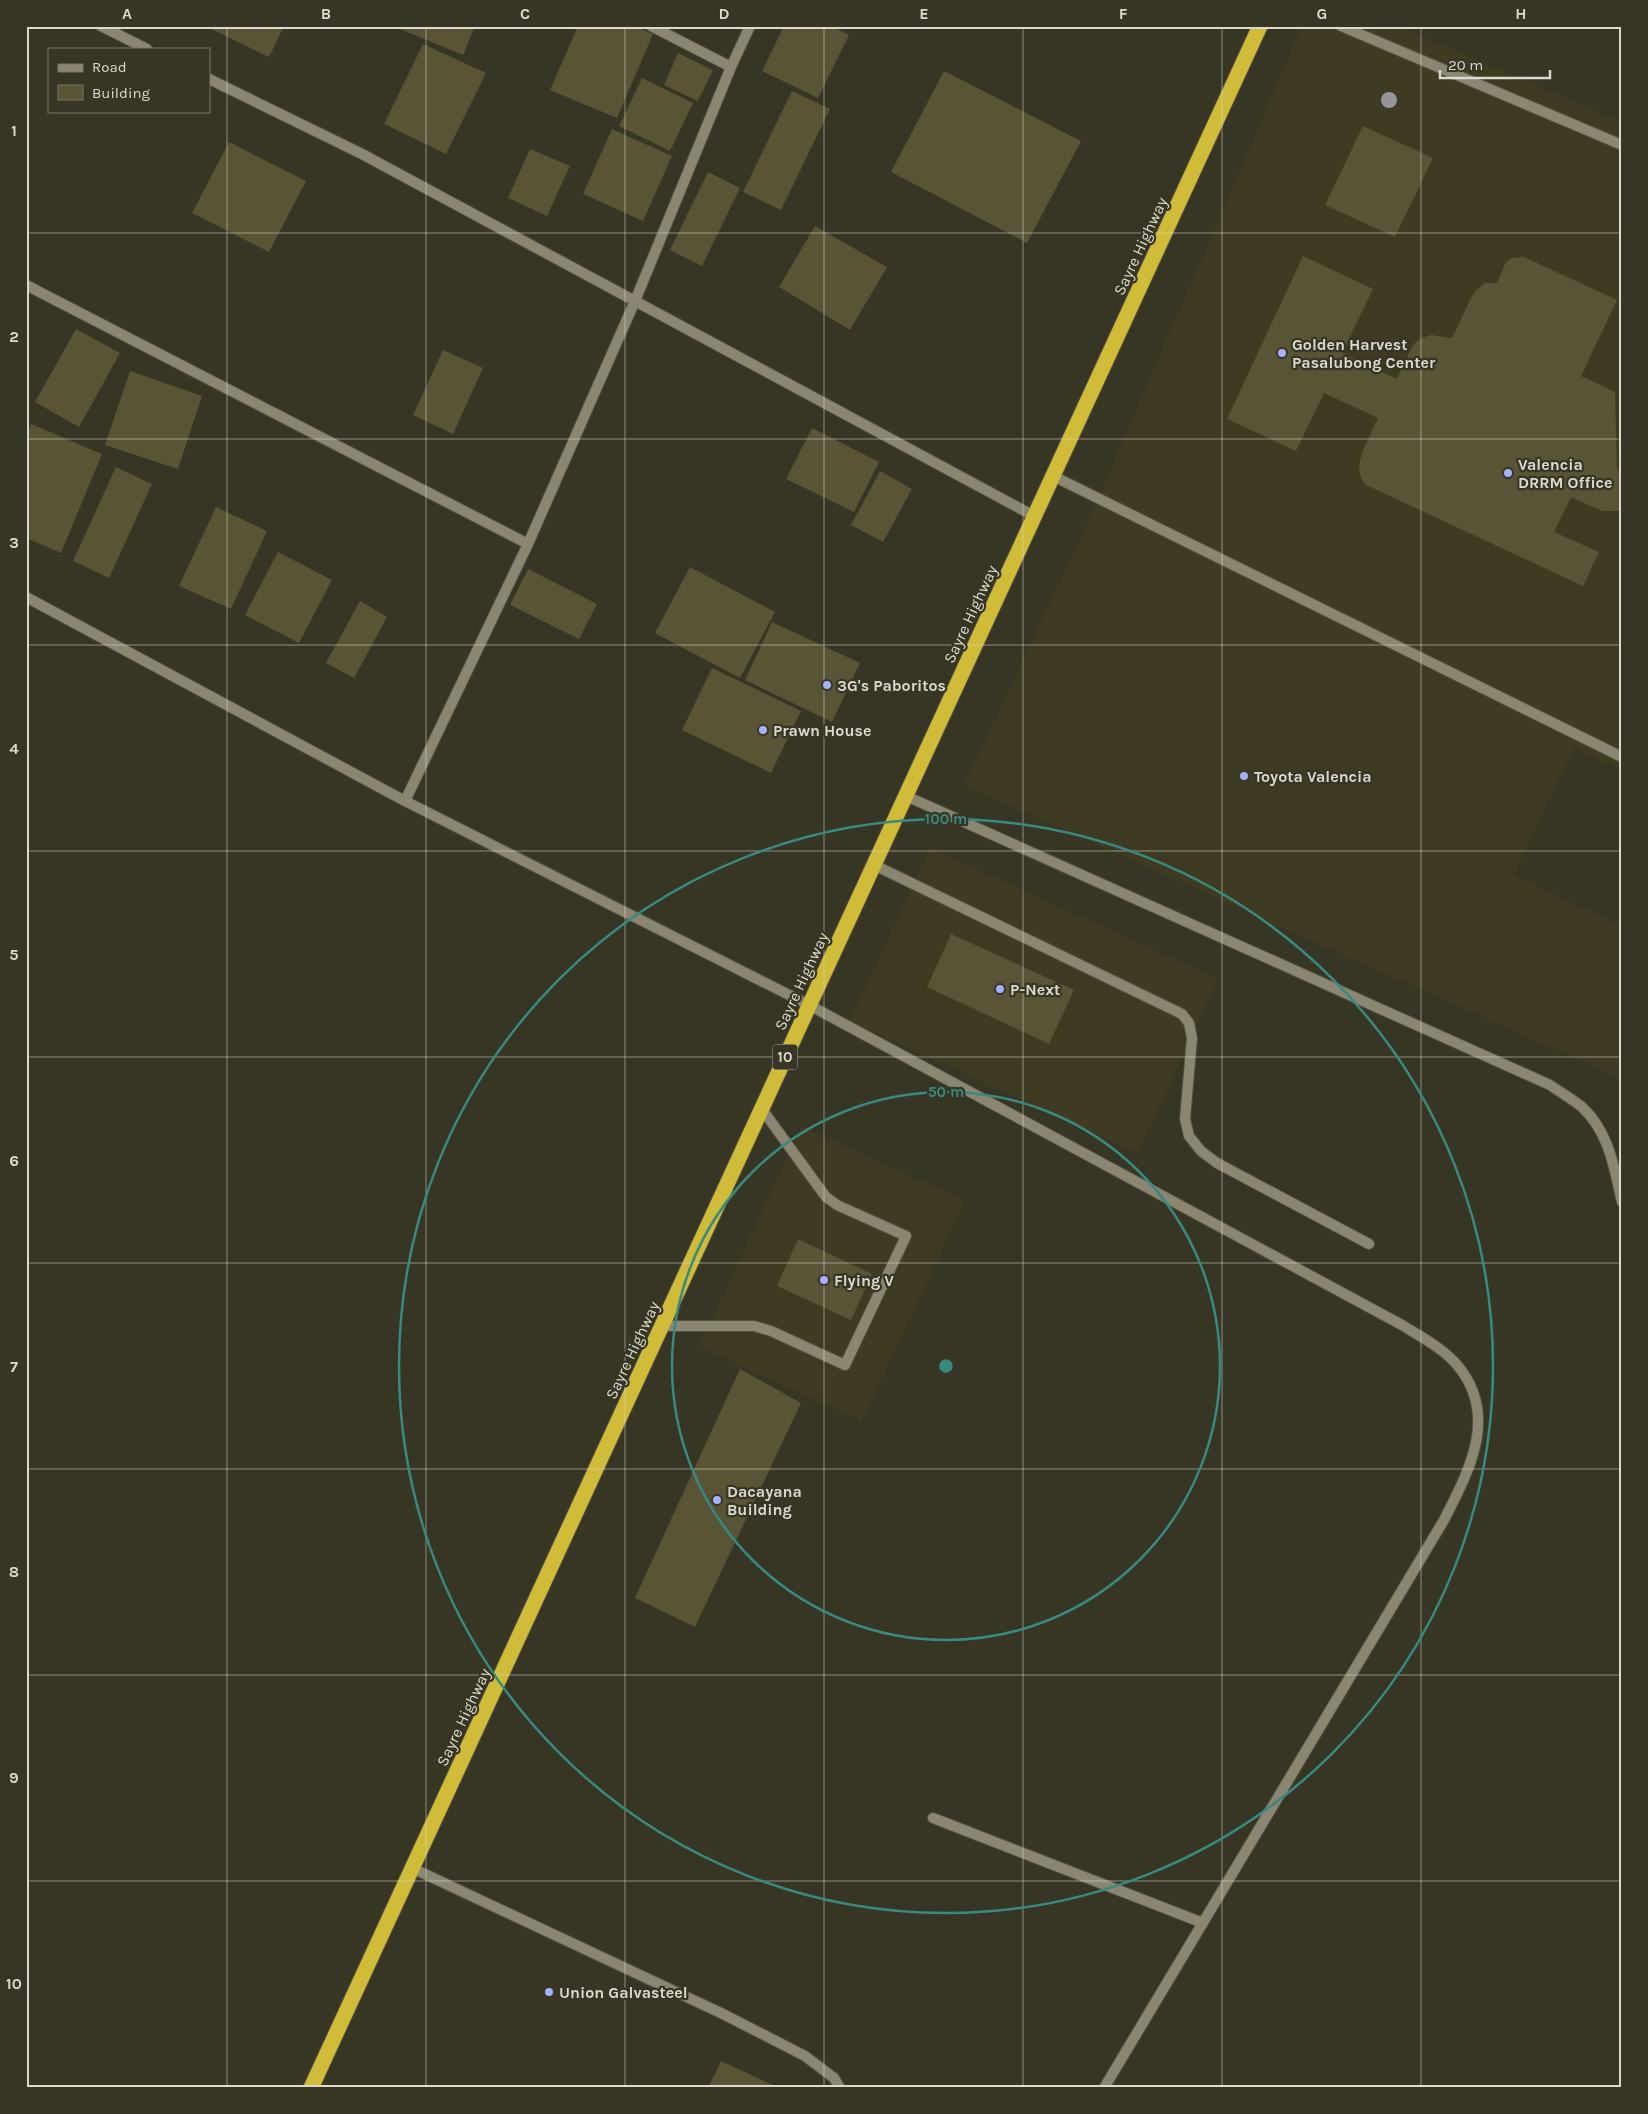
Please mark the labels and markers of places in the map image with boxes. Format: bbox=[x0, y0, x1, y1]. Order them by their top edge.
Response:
place label: Golden Harvest Pasalubong Center bbox=[1292, 335, 1436, 372]
marker: Golden Harvest Pasalubong Center bbox=[1276, 347, 1288, 359]
place label: Valencia DRRM Office bbox=[1518, 455, 1613, 492]
marker: Valencia DRRM Office bbox=[1502, 467, 1514, 479]
place label: 3G's Paboritos bbox=[837, 676, 946, 695]
marker: 3G's Paboritos bbox=[821, 679, 833, 691]
place label: Prawn House bbox=[773, 721, 871, 740]
marker: Prawn House bbox=[757, 724, 769, 736]
place label: Toyota Valencia bbox=[1254, 767, 1372, 786]
marker: Toyota Valencia bbox=[1238, 770, 1250, 782]
place label: P-Next bbox=[1010, 980, 1060, 999]
marker: P-Next bbox=[994, 983, 1006, 995]
place label: Flying V bbox=[834, 1271, 894, 1290]
marker: Flying V bbox=[818, 1274, 830, 1286]
centre of rings bbox=[937, 1357, 955, 1375]
place label: Dacayana Building bbox=[727, 1482, 802, 1519]
marker: Dacayana Building bbox=[711, 1494, 723, 1506]
place label: Union Galvasteel bbox=[559, 1983, 688, 2002]
marker: Union Galvasteel bbox=[543, 1986, 555, 1998]

